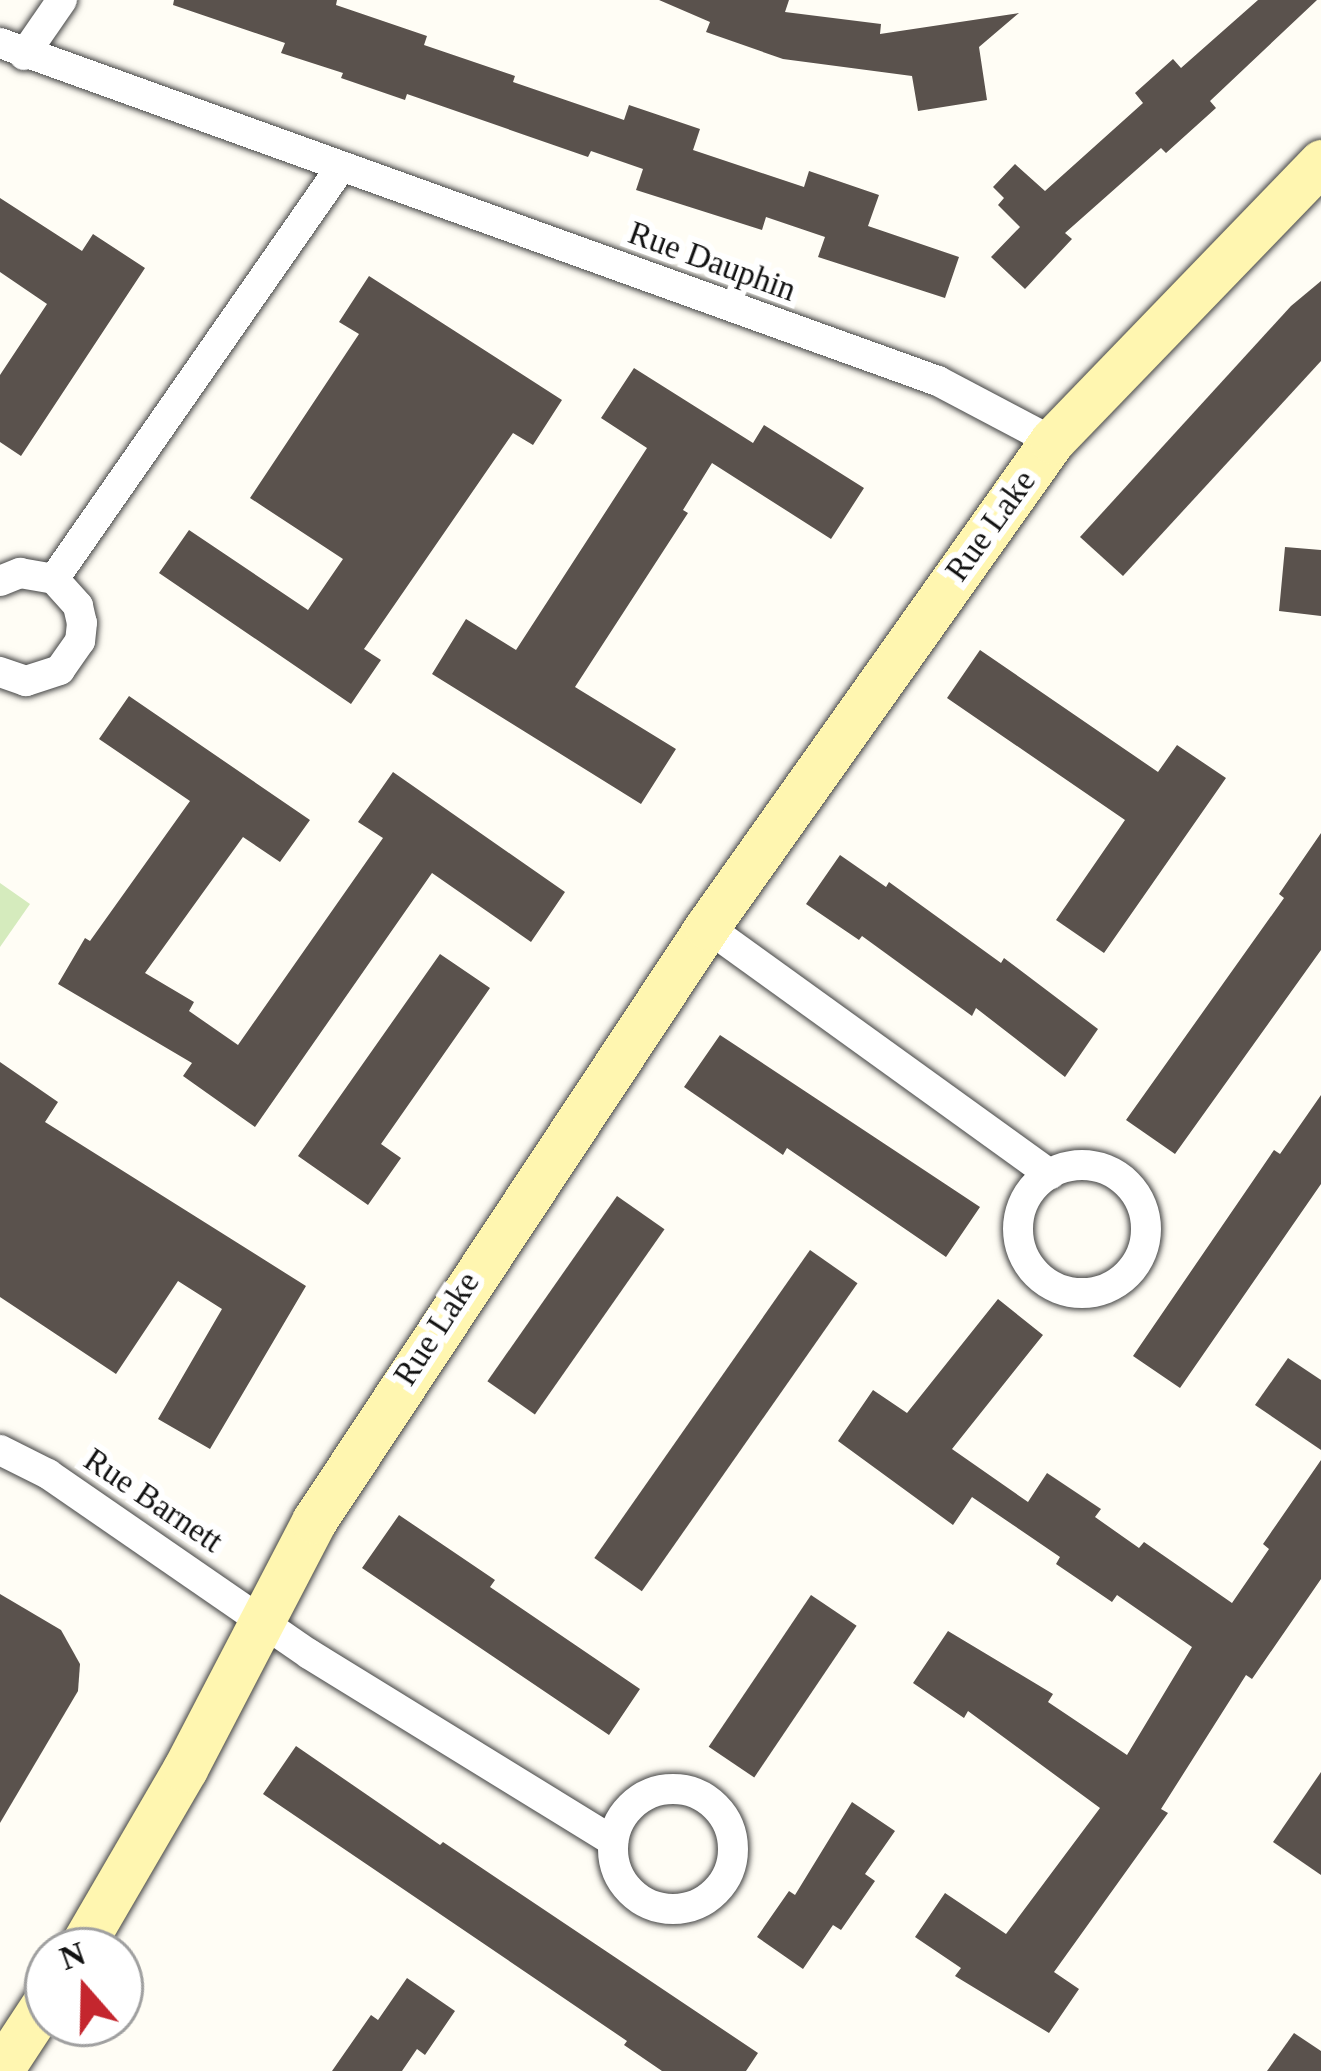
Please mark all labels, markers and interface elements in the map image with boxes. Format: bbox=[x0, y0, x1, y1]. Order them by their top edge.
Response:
street label: Rue Dauphin bbox=[623, 213, 801, 311]
street label: Rue Lake bbox=[938, 463, 1044, 589]
street label: Rue Lake bbox=[386, 1265, 488, 1393]
street label: Rue Barnett bbox=[76, 1440, 230, 1562]
north arrow bbox=[24, 1927, 144, 2047]
text: N bbox=[55, 1935, 90, 1977]

